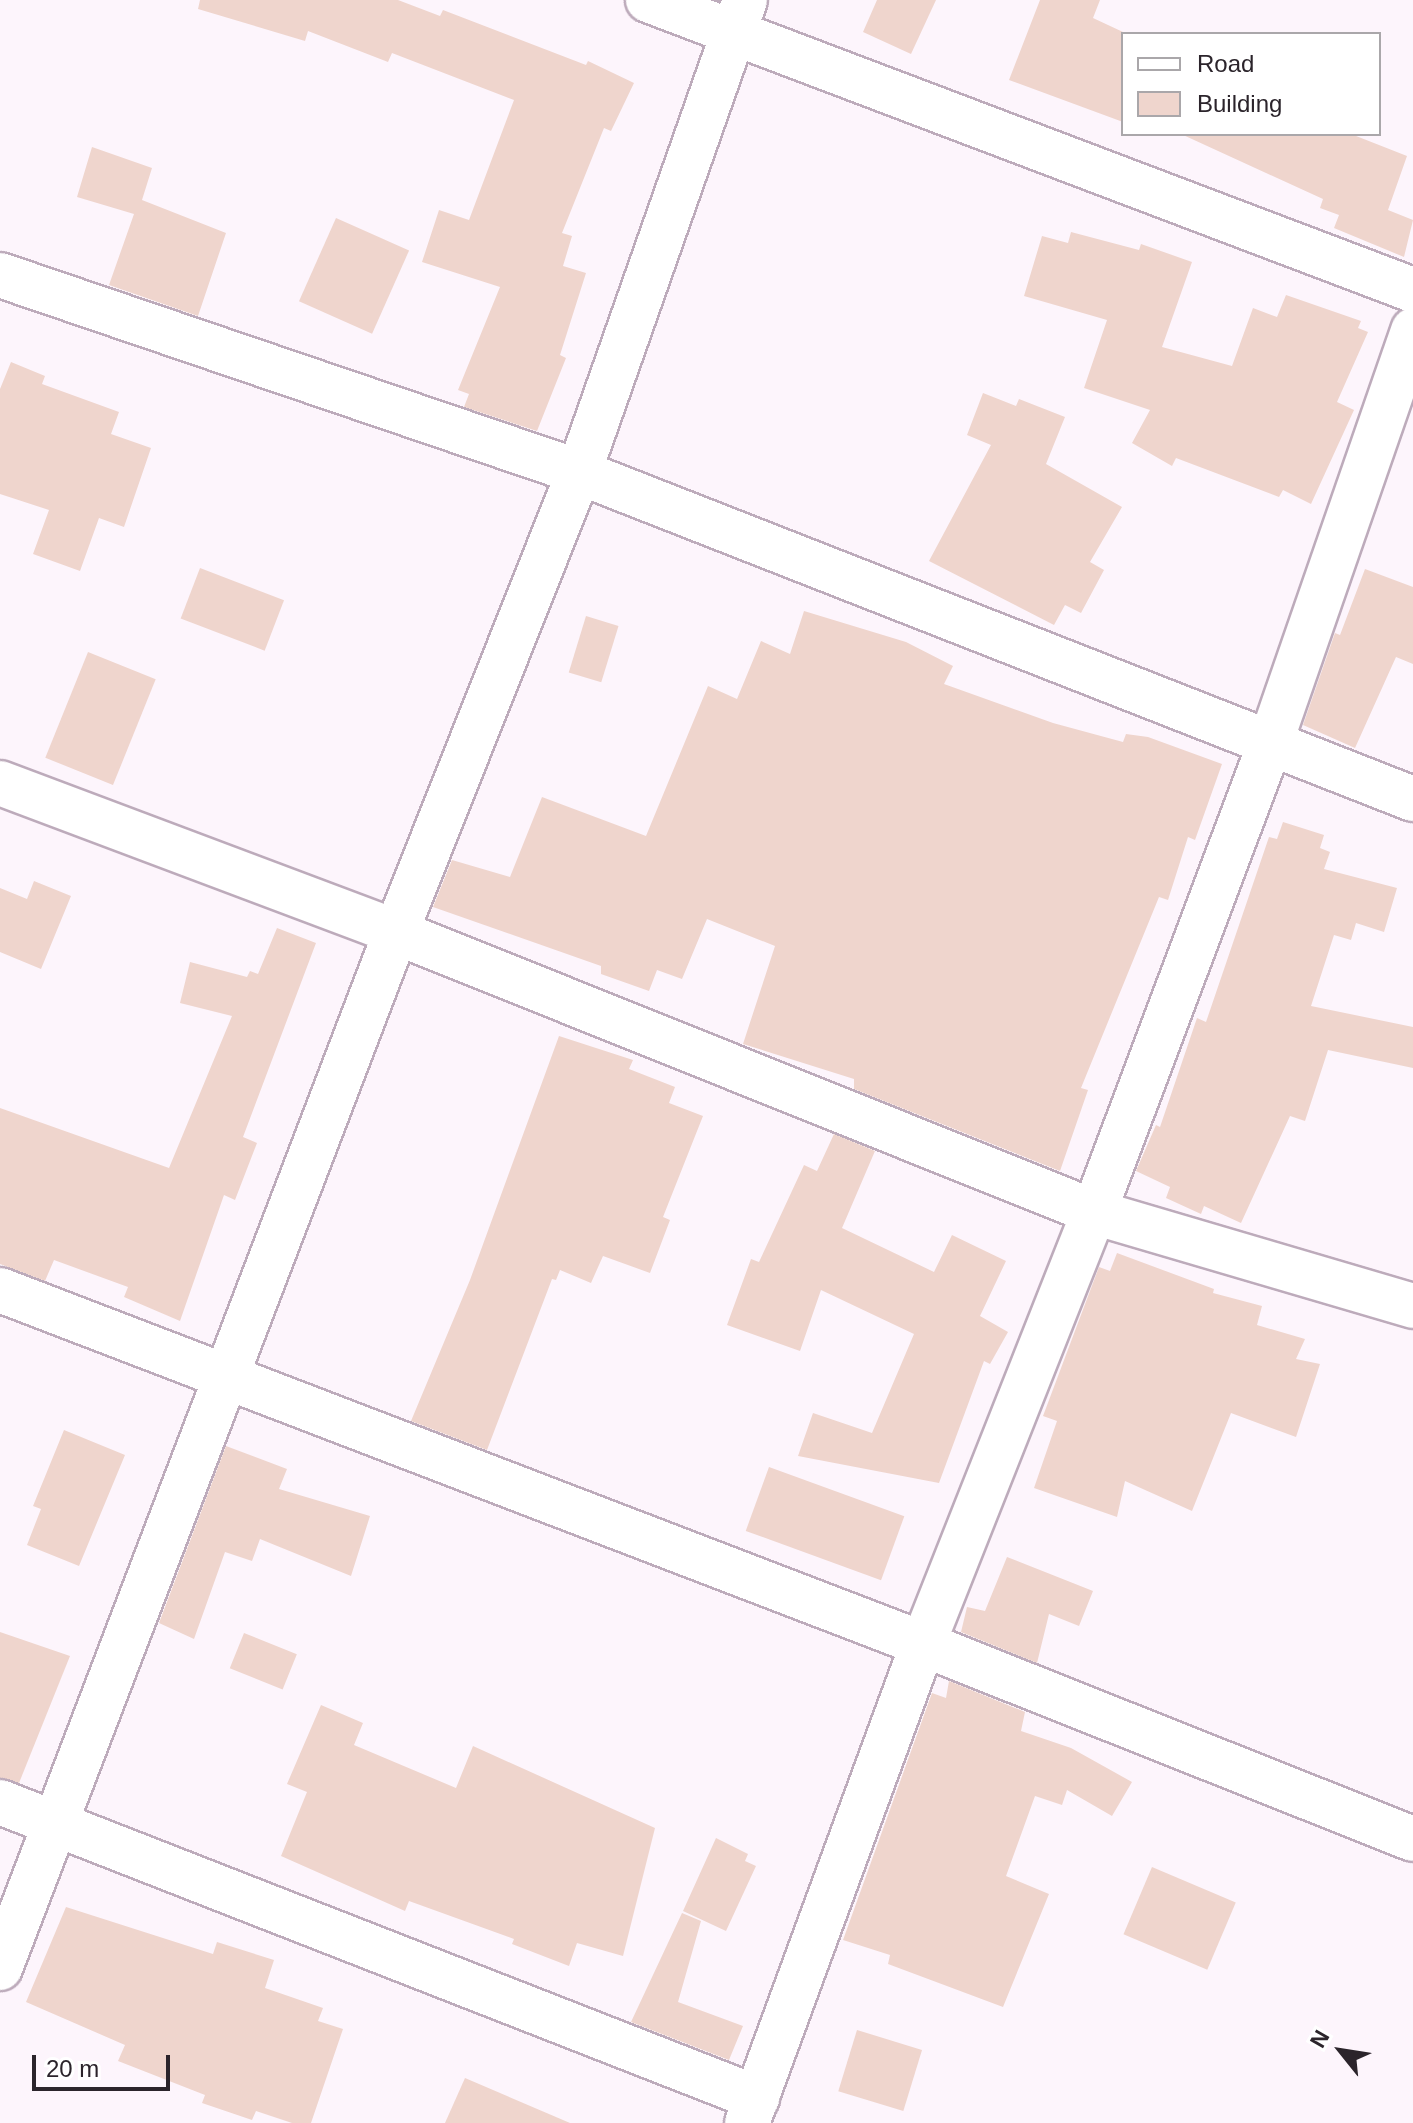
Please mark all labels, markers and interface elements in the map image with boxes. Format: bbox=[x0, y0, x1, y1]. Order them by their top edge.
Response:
legend bbox=[1121, 32, 1381, 136]
text: Road bbox=[1197, 50, 1254, 77]
text: Building bbox=[1197, 90, 1282, 117]
north arrow bbox=[1301, 2011, 1381, 2091]
text: N bbox=[1305, 2026, 1335, 2052]
scale bar bbox=[36, 2039, 174, 2089]
text: 20 m bbox=[46, 2055, 99, 2082]

